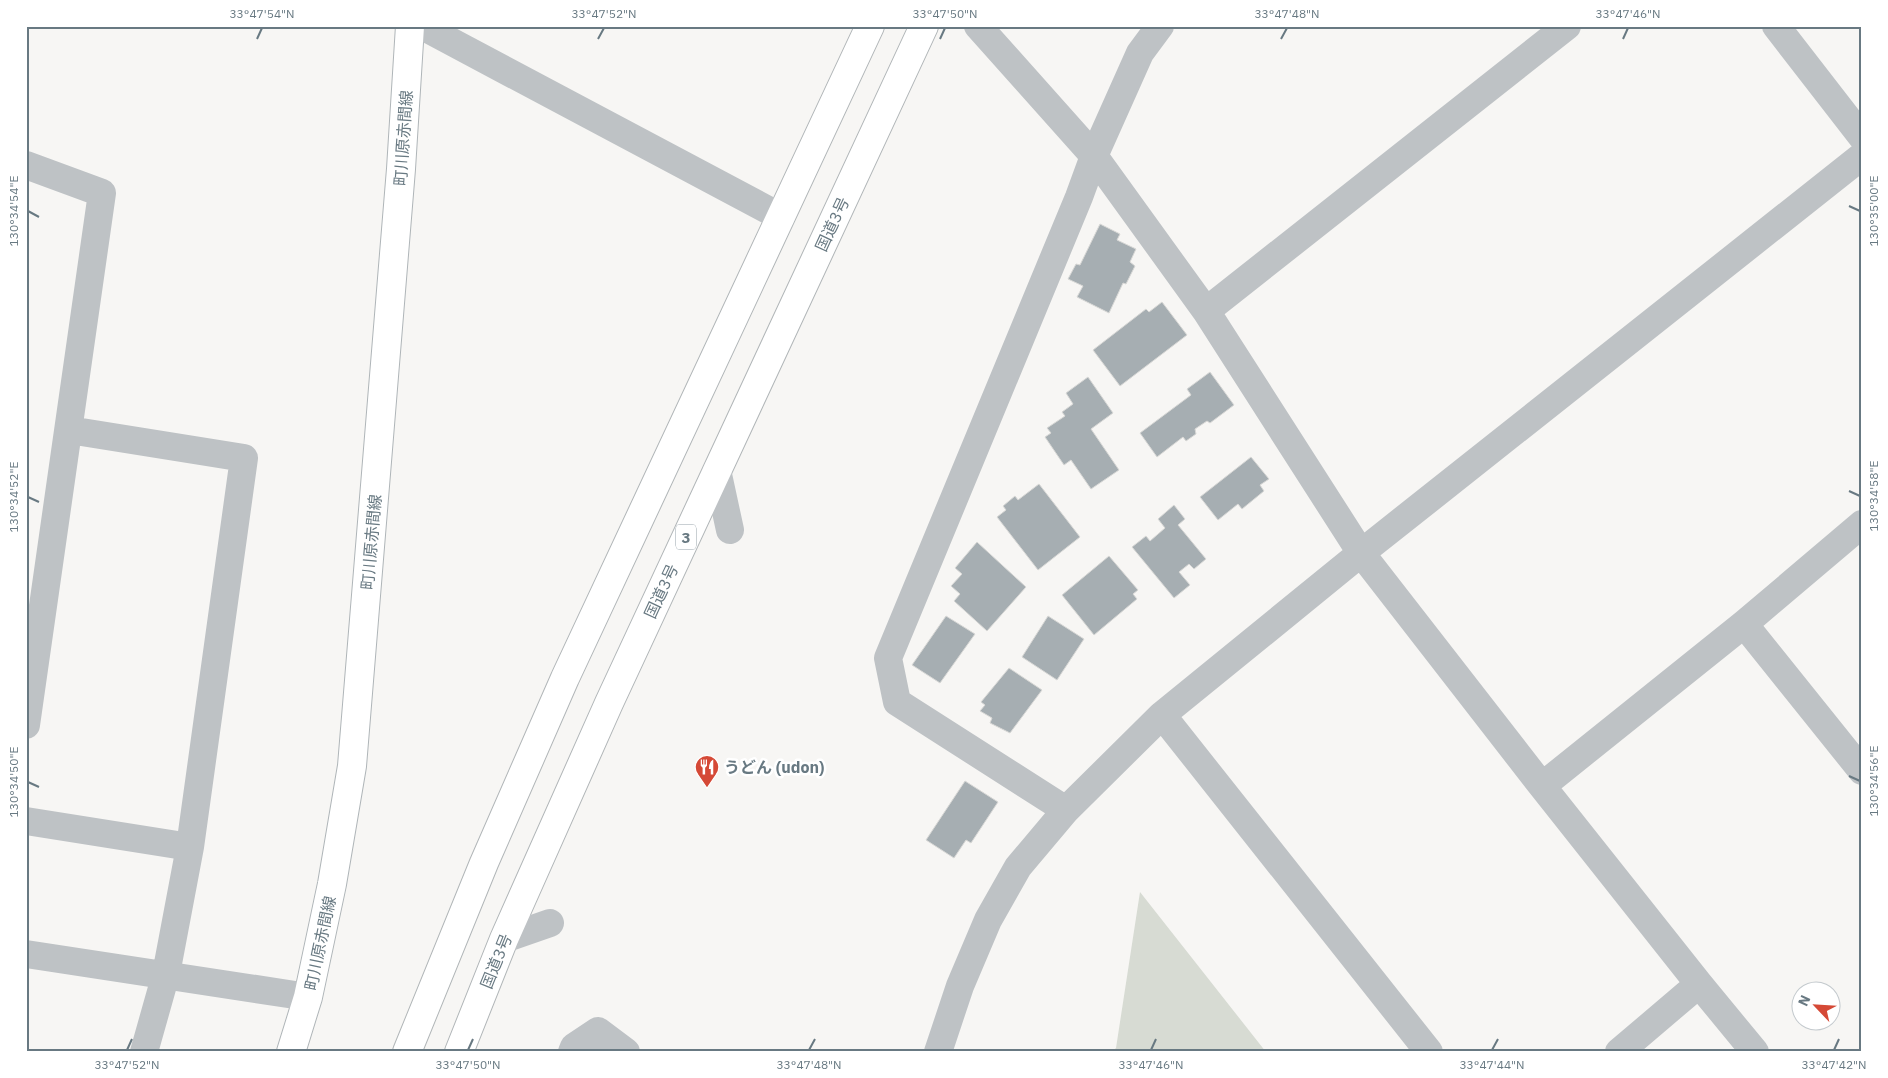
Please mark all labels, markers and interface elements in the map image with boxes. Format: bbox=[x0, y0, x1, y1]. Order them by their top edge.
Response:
text: 33°47'54"N bbox=[229, 6, 295, 21]
text: 33°47'52"N bbox=[571, 6, 637, 21]
text: 33°47'50"N bbox=[912, 6, 978, 21]
text: 33°47'48"N bbox=[1254, 6, 1320, 21]
text: 33°47'46"N bbox=[1595, 6, 1661, 21]
street label: 町川原赤間線 bbox=[390, 89, 416, 187]
text: 130°34'54"E bbox=[6, 176, 21, 246]
text: 130°35'00"E bbox=[1866, 176, 1881, 246]
street label: 国道3号 bbox=[811, 194, 853, 254]
text: 130°34'58"E bbox=[1866, 461, 1881, 531]
text: 130°34'52"E bbox=[6, 462, 21, 532]
street label: 町川原赤間線 bbox=[357, 493, 385, 591]
road number: 3 bbox=[676, 524, 696, 550]
street label: 国道3号 bbox=[640, 561, 682, 621]
text: 130°34'56"E bbox=[1866, 746, 1881, 816]
text: 130°34'50"E bbox=[6, 747, 21, 817]
restaurant icon: うどん (udon) bbox=[694, 754, 720, 788]
place label: うどん (udon) bbox=[724, 757, 824, 777]
street label: 町川原赤間線 bbox=[300, 894, 340, 992]
street label: 国道3号 bbox=[476, 931, 516, 991]
north arrow bbox=[1790, 980, 1840, 1030]
text: N bbox=[1794, 992, 1815, 1009]
text: 33°47'52"N bbox=[94, 1057, 160, 1072]
text: 33°47'50"N bbox=[435, 1057, 501, 1072]
text: 33°47'48"N bbox=[776, 1057, 842, 1072]
text: 33°47'46"N bbox=[1118, 1057, 1184, 1072]
text: 33°47'44"N bbox=[1459, 1057, 1525, 1072]
text: 33°47'42"N bbox=[1801, 1057, 1867, 1072]

